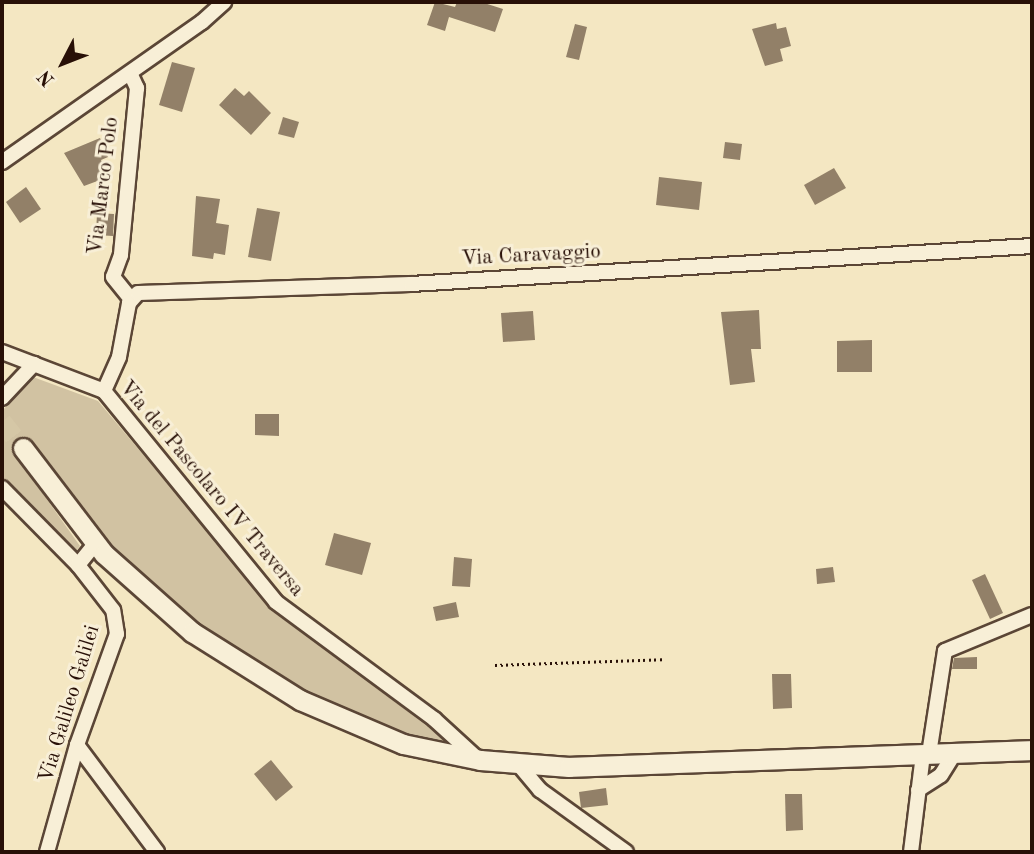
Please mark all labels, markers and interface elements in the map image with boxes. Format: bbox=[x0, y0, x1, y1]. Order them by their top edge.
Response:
north arrow bbox=[28, 28, 98, 98]
text: N bbox=[35, 66, 59, 89]
street label: Via Marco Polo bbox=[83, 116, 125, 256]
street label: Via Caravaggio bbox=[461, 240, 601, 272]
street label: Via del Pascolaro IV Traversa bbox=[113, 376, 309, 602]
street label: Via Galileo Galilei bbox=[34, 622, 106, 786]

